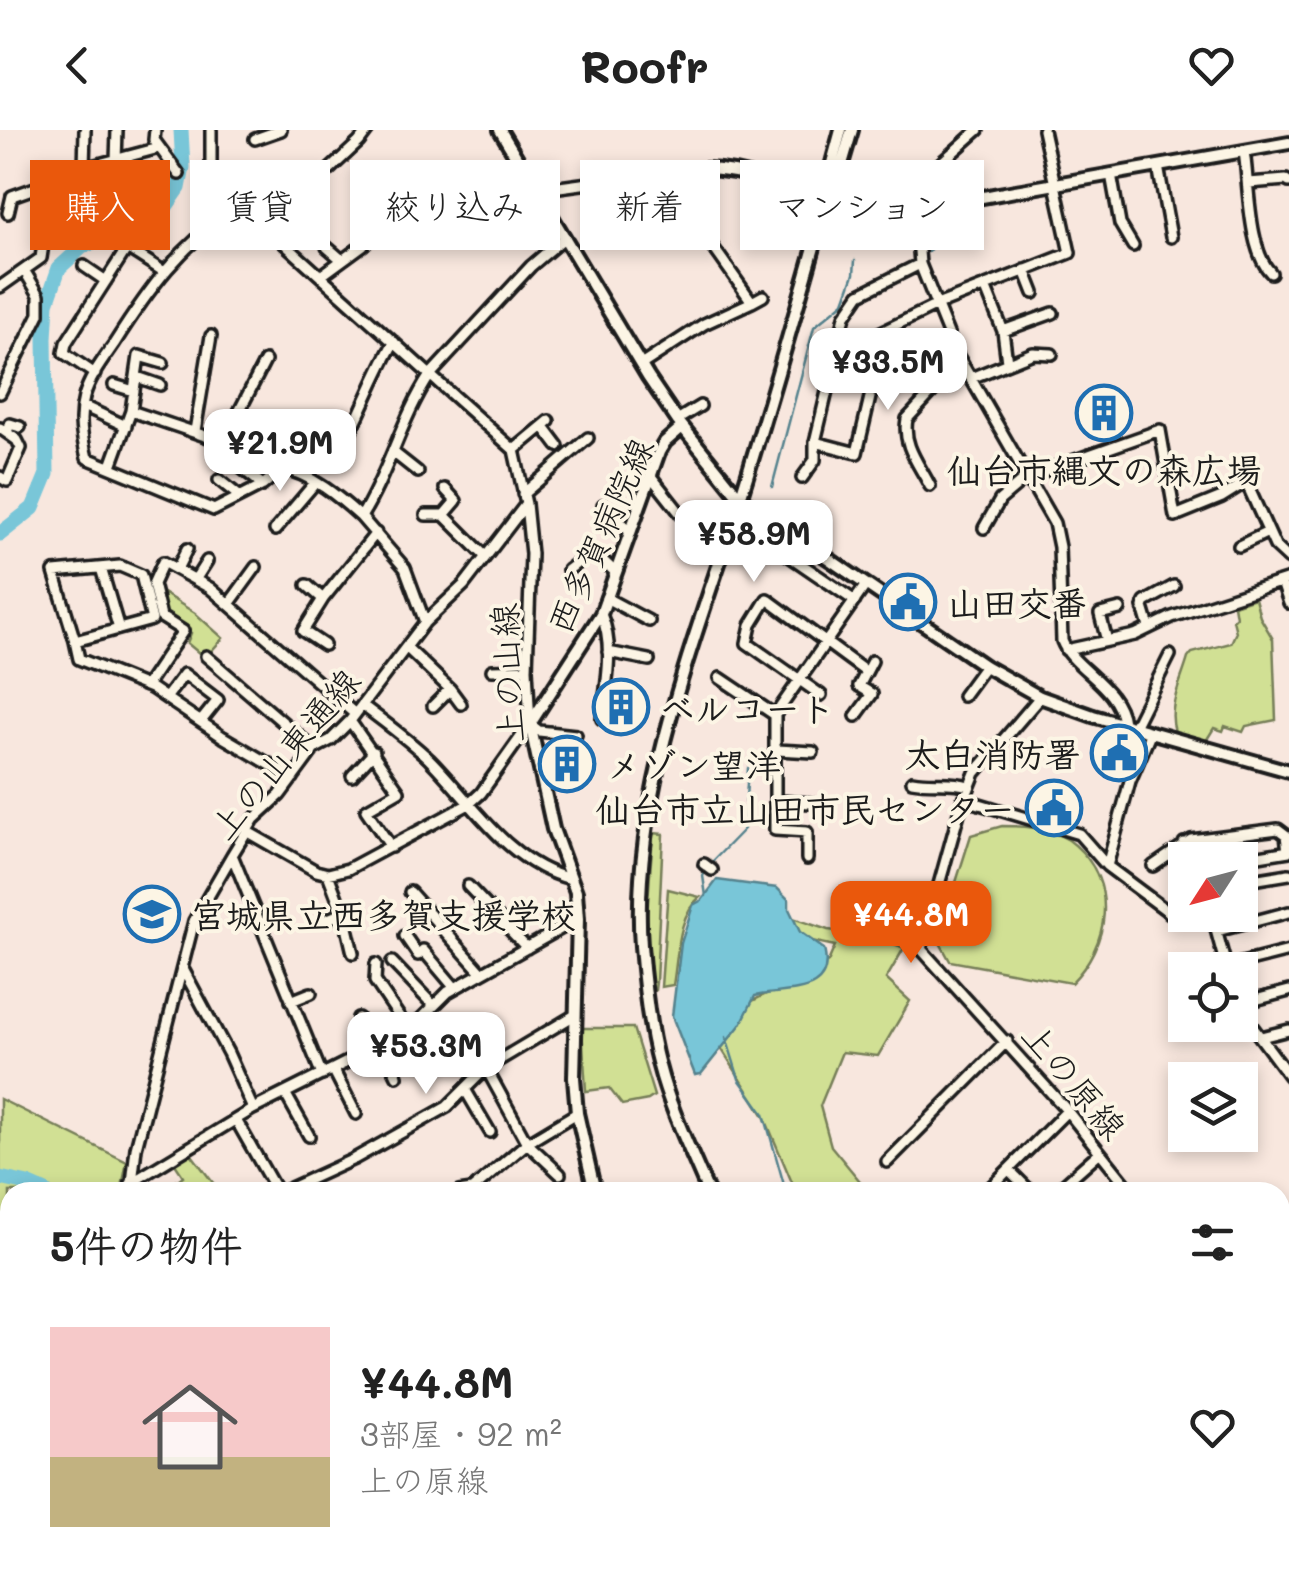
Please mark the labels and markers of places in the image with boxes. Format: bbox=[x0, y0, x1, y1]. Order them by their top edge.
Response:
pin: ¥33.5M bbox=[807, 328, 969, 413]
building icon: 仙台市縄文の森広場 bbox=[1074, 383, 1134, 443]
pin: ¥21.9M bbox=[199, 409, 361, 494]
place label: 仙台市縄文の森広場 bbox=[946, 446, 1262, 492]
pin: ¥58.9M bbox=[673, 500, 835, 585]
public building icon: 山田交番 bbox=[878, 572, 938, 632]
place label: 山田交番 bbox=[947, 579, 1087, 625]
building icon: ベルコート bbox=[591, 677, 651, 737]
place label: ベルコート bbox=[660, 684, 835, 730]
public building icon: 太白消防署 bbox=[1089, 723, 1149, 783]
place label: 太白消防署 bbox=[905, 730, 1080, 776]
building icon: メゾン望洋 bbox=[537, 734, 597, 794]
place label: メゾン望洋 bbox=[606, 741, 781, 787]
public building icon: 仙台市立山田市民センター bbox=[1024, 778, 1084, 838]
place label: 仙台市立山田市民センター bbox=[595, 785, 1015, 831]
pin: ¥44.8M bbox=[830, 881, 992, 966]
school or university icon: 宮城県立西多賀支援学校 bbox=[122, 884, 182, 944]
place label: 宮城県立西多賀支援学校 bbox=[191, 891, 576, 937]
pin: ¥53.3M bbox=[345, 1012, 507, 1097]

